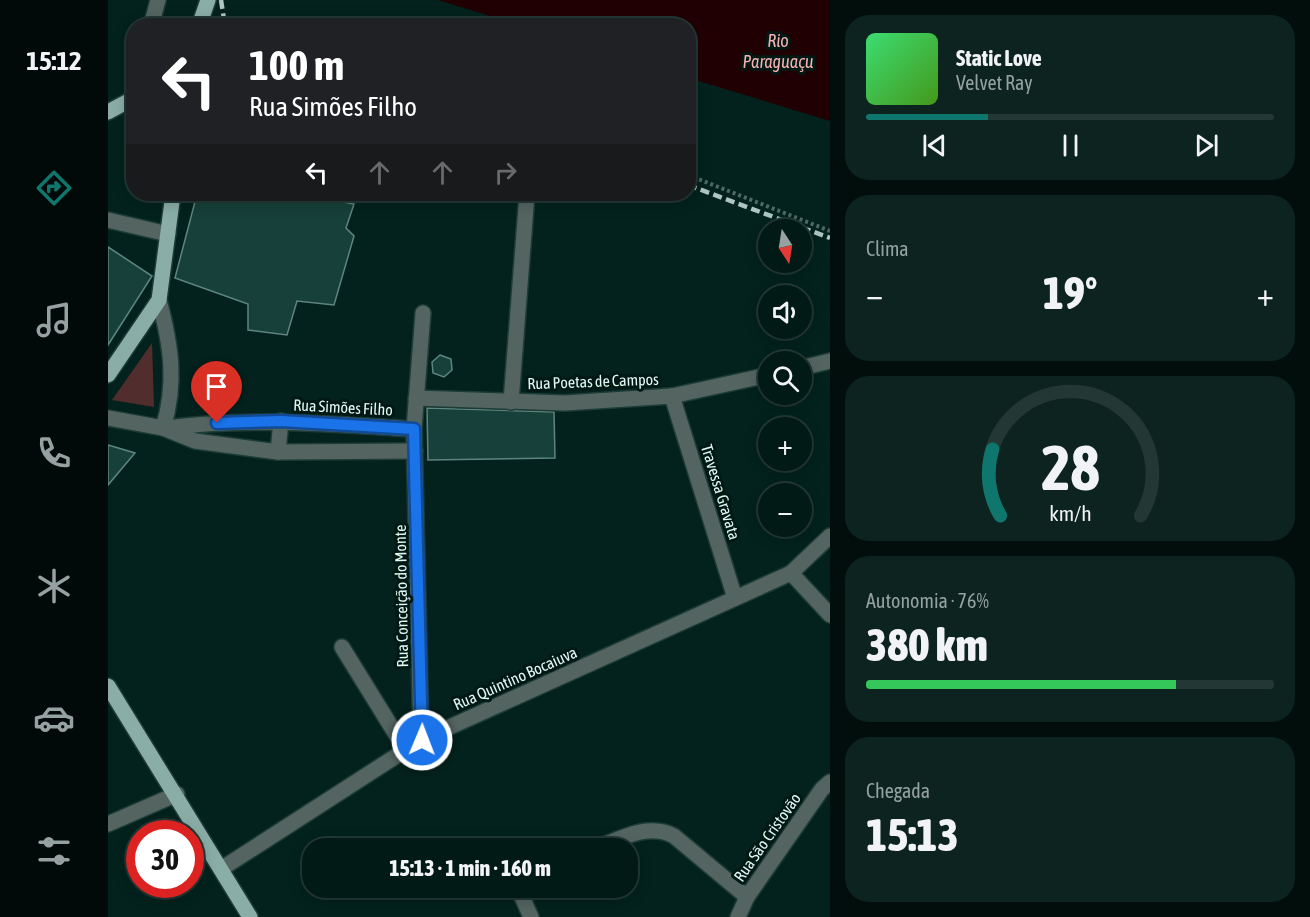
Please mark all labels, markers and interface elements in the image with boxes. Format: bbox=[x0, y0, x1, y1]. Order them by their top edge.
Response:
water label: Rio Paraguaçu bbox=[742, 30, 814, 72]
text: 100 m bbox=[249, 41, 344, 89]
icon: left bbox=[150, 42, 228, 120]
text: 15:12 bbox=[26, 45, 82, 76]
text: Static Love bbox=[956, 45, 1042, 71]
text: Velvet Ray bbox=[956, 71, 1033, 94]
text: Rua Simões Filho bbox=[249, 91, 417, 122]
icon: previous bbox=[918, 129, 951, 162]
icon: pause bbox=[1054, 129, 1087, 162]
icon: next bbox=[1190, 129, 1223, 162]
icon: left bbox=[300, 156, 333, 189]
icon: ahead bbox=[363, 156, 396, 189]
icon: ahead bbox=[426, 156, 459, 189]
icon: right bbox=[489, 156, 522, 189]
icon: directions bbox=[33, 167, 75, 209]
north arrow bbox=[758, 219, 812, 273]
map controls bbox=[758, 219, 812, 537]
text: Clima bbox=[866, 237, 909, 260]
text: 19° bbox=[1043, 267, 1097, 319]
text: − bbox=[866, 275, 883, 313]
text: + bbox=[1257, 275, 1274, 313]
button: sound bbox=[758, 285, 812, 339]
icon: music bbox=[33, 299, 75, 341]
button: search bbox=[758, 351, 812, 405]
pin bbox=[191, 361, 242, 423]
icon: arrive bbox=[200, 370, 233, 403]
street label: Rua Poetas de Campos bbox=[527, 370, 659, 393]
street label: Rua Simões Filho bbox=[293, 395, 393, 419]
button: + bbox=[758, 417, 812, 471]
icon: phone bbox=[33, 432, 75, 474]
text: 28 bbox=[1041, 432, 1099, 503]
street label: Travessa Gravata bbox=[698, 442, 744, 542]
button: − bbox=[758, 483, 812, 537]
text: km/h bbox=[1049, 501, 1091, 526]
street label: Rua Conceição do Monte bbox=[391, 524, 412, 668]
icon: climate bbox=[33, 565, 75, 607]
text: Autonomia · 76% bbox=[866, 589, 989, 612]
text: 380 km bbox=[866, 619, 988, 671]
street label: Rua Quintino Bocaiuva bbox=[450, 643, 580, 713]
icon: car bbox=[33, 697, 75, 739]
position arrow bbox=[390, 708, 454, 772]
text: Chegada bbox=[866, 779, 930, 802]
street label: Rua São Cristovão bbox=[730, 789, 804, 885]
text: 15:13 bbox=[866, 809, 959, 861]
speed limit sign: 30 bbox=[126, 820, 204, 898]
icon: filters bbox=[33, 830, 75, 872]
text: 15:13 · 1 min · 160 m bbox=[389, 855, 551, 881]

